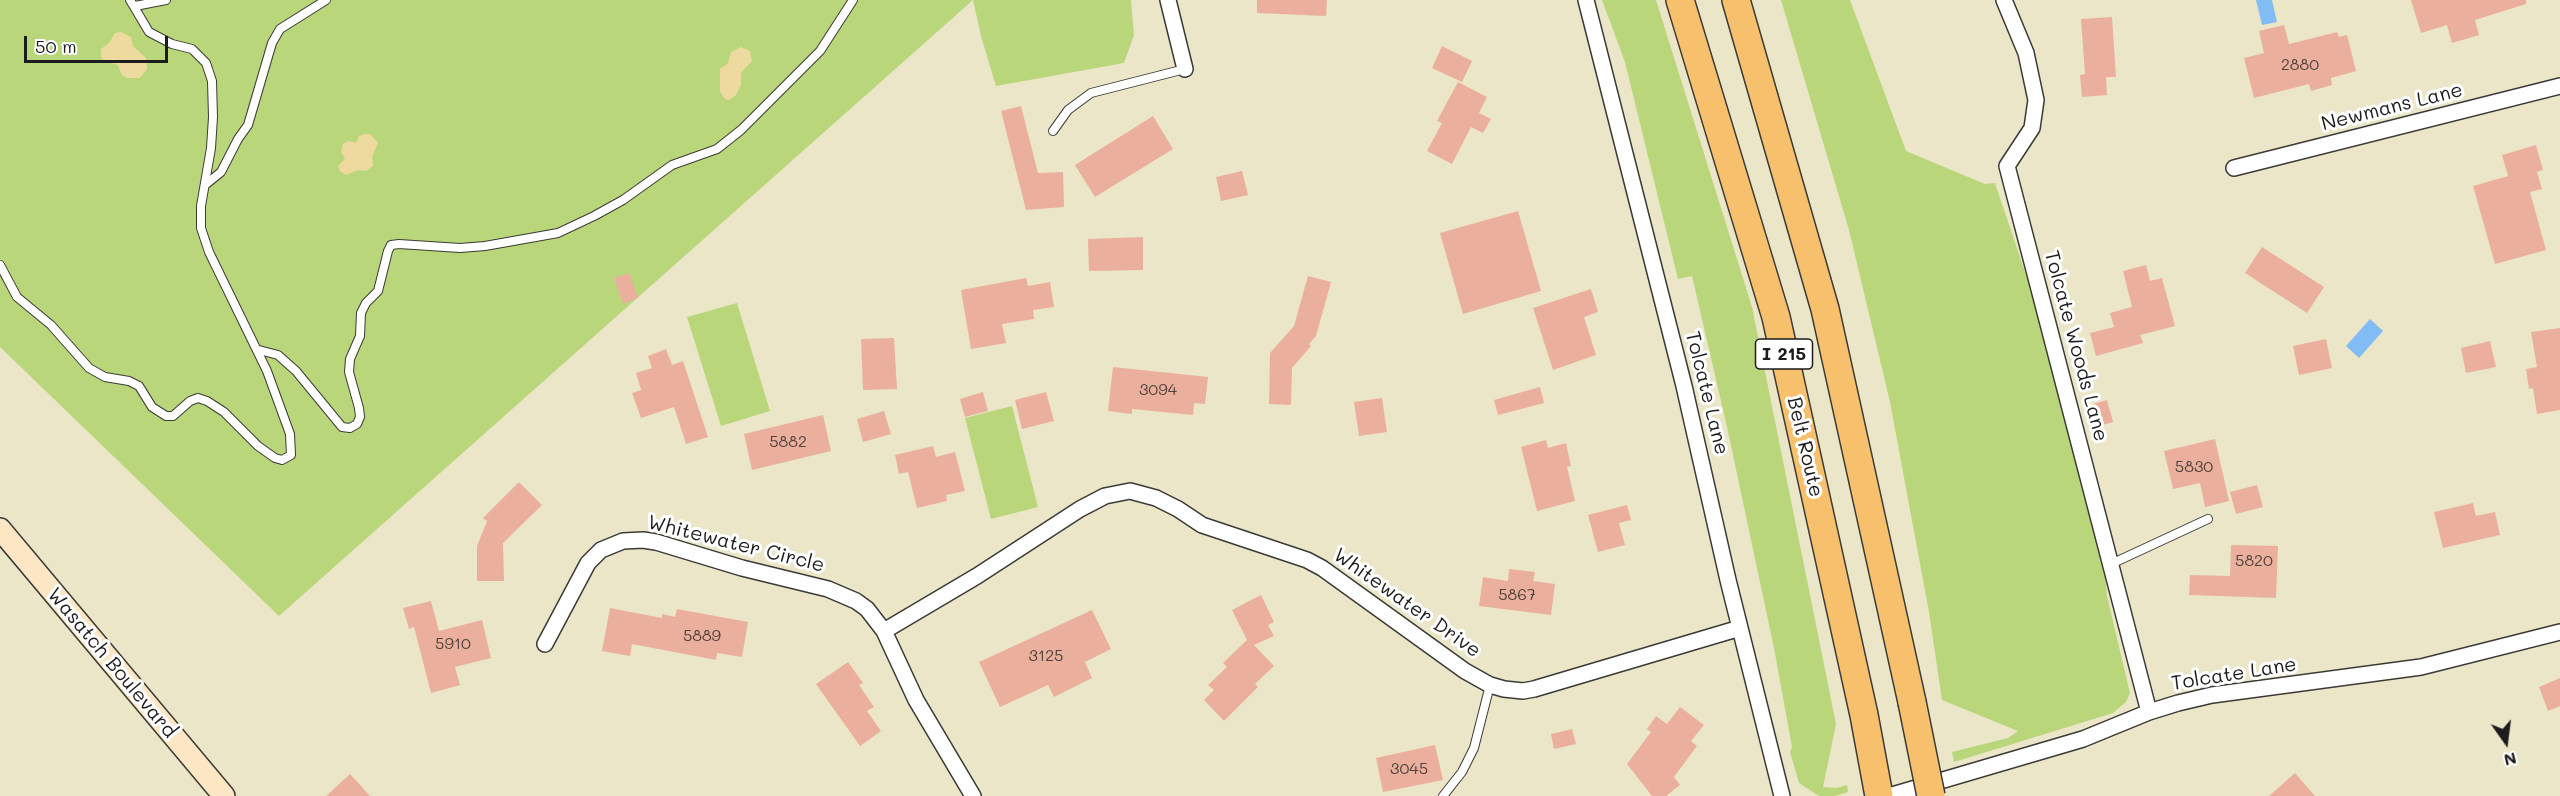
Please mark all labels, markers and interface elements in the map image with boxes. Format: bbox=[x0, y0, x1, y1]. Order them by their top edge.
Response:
scale bar bbox=[27, 24, 171, 62]
text: 50 m bbox=[35, 34, 77, 58]
house number: 2880 bbox=[2281, 55, 2319, 75]
street label: Newmans Lane bbox=[2319, 78, 2465, 136]
street label: Tolcate Woods Lane bbox=[2039, 248, 2113, 444]
street label: Tolcate Lane bbox=[1680, 329, 1734, 457]
road number: I 215 bbox=[1756, 339, 1812, 369]
house number: 3094 bbox=[1139, 380, 1177, 400]
street label: Belt Route bbox=[1782, 395, 1828, 499]
house number: 5882 bbox=[769, 432, 807, 452]
house number: 5830 bbox=[2175, 457, 2213, 477]
street label: Whitewater Circle bbox=[645, 510, 827, 578]
street label: Whitewater Drive bbox=[1329, 543, 1485, 663]
house number: 5820 bbox=[2235, 551, 2273, 571]
street label: Wasatch Boulevard bbox=[42, 583, 182, 743]
house number: 5867 bbox=[1498, 585, 1536, 605]
house number: 5889 bbox=[683, 626, 721, 646]
house number: 5910 bbox=[435, 634, 471, 654]
house number: 3125 bbox=[1029, 646, 1063, 666]
street label: Tolcate Lane bbox=[2170, 652, 2298, 696]
north arrow bbox=[2476, 712, 2536, 772]
text: N bbox=[2502, 748, 2519, 772]
house number: 3045 bbox=[1390, 759, 1428, 779]

